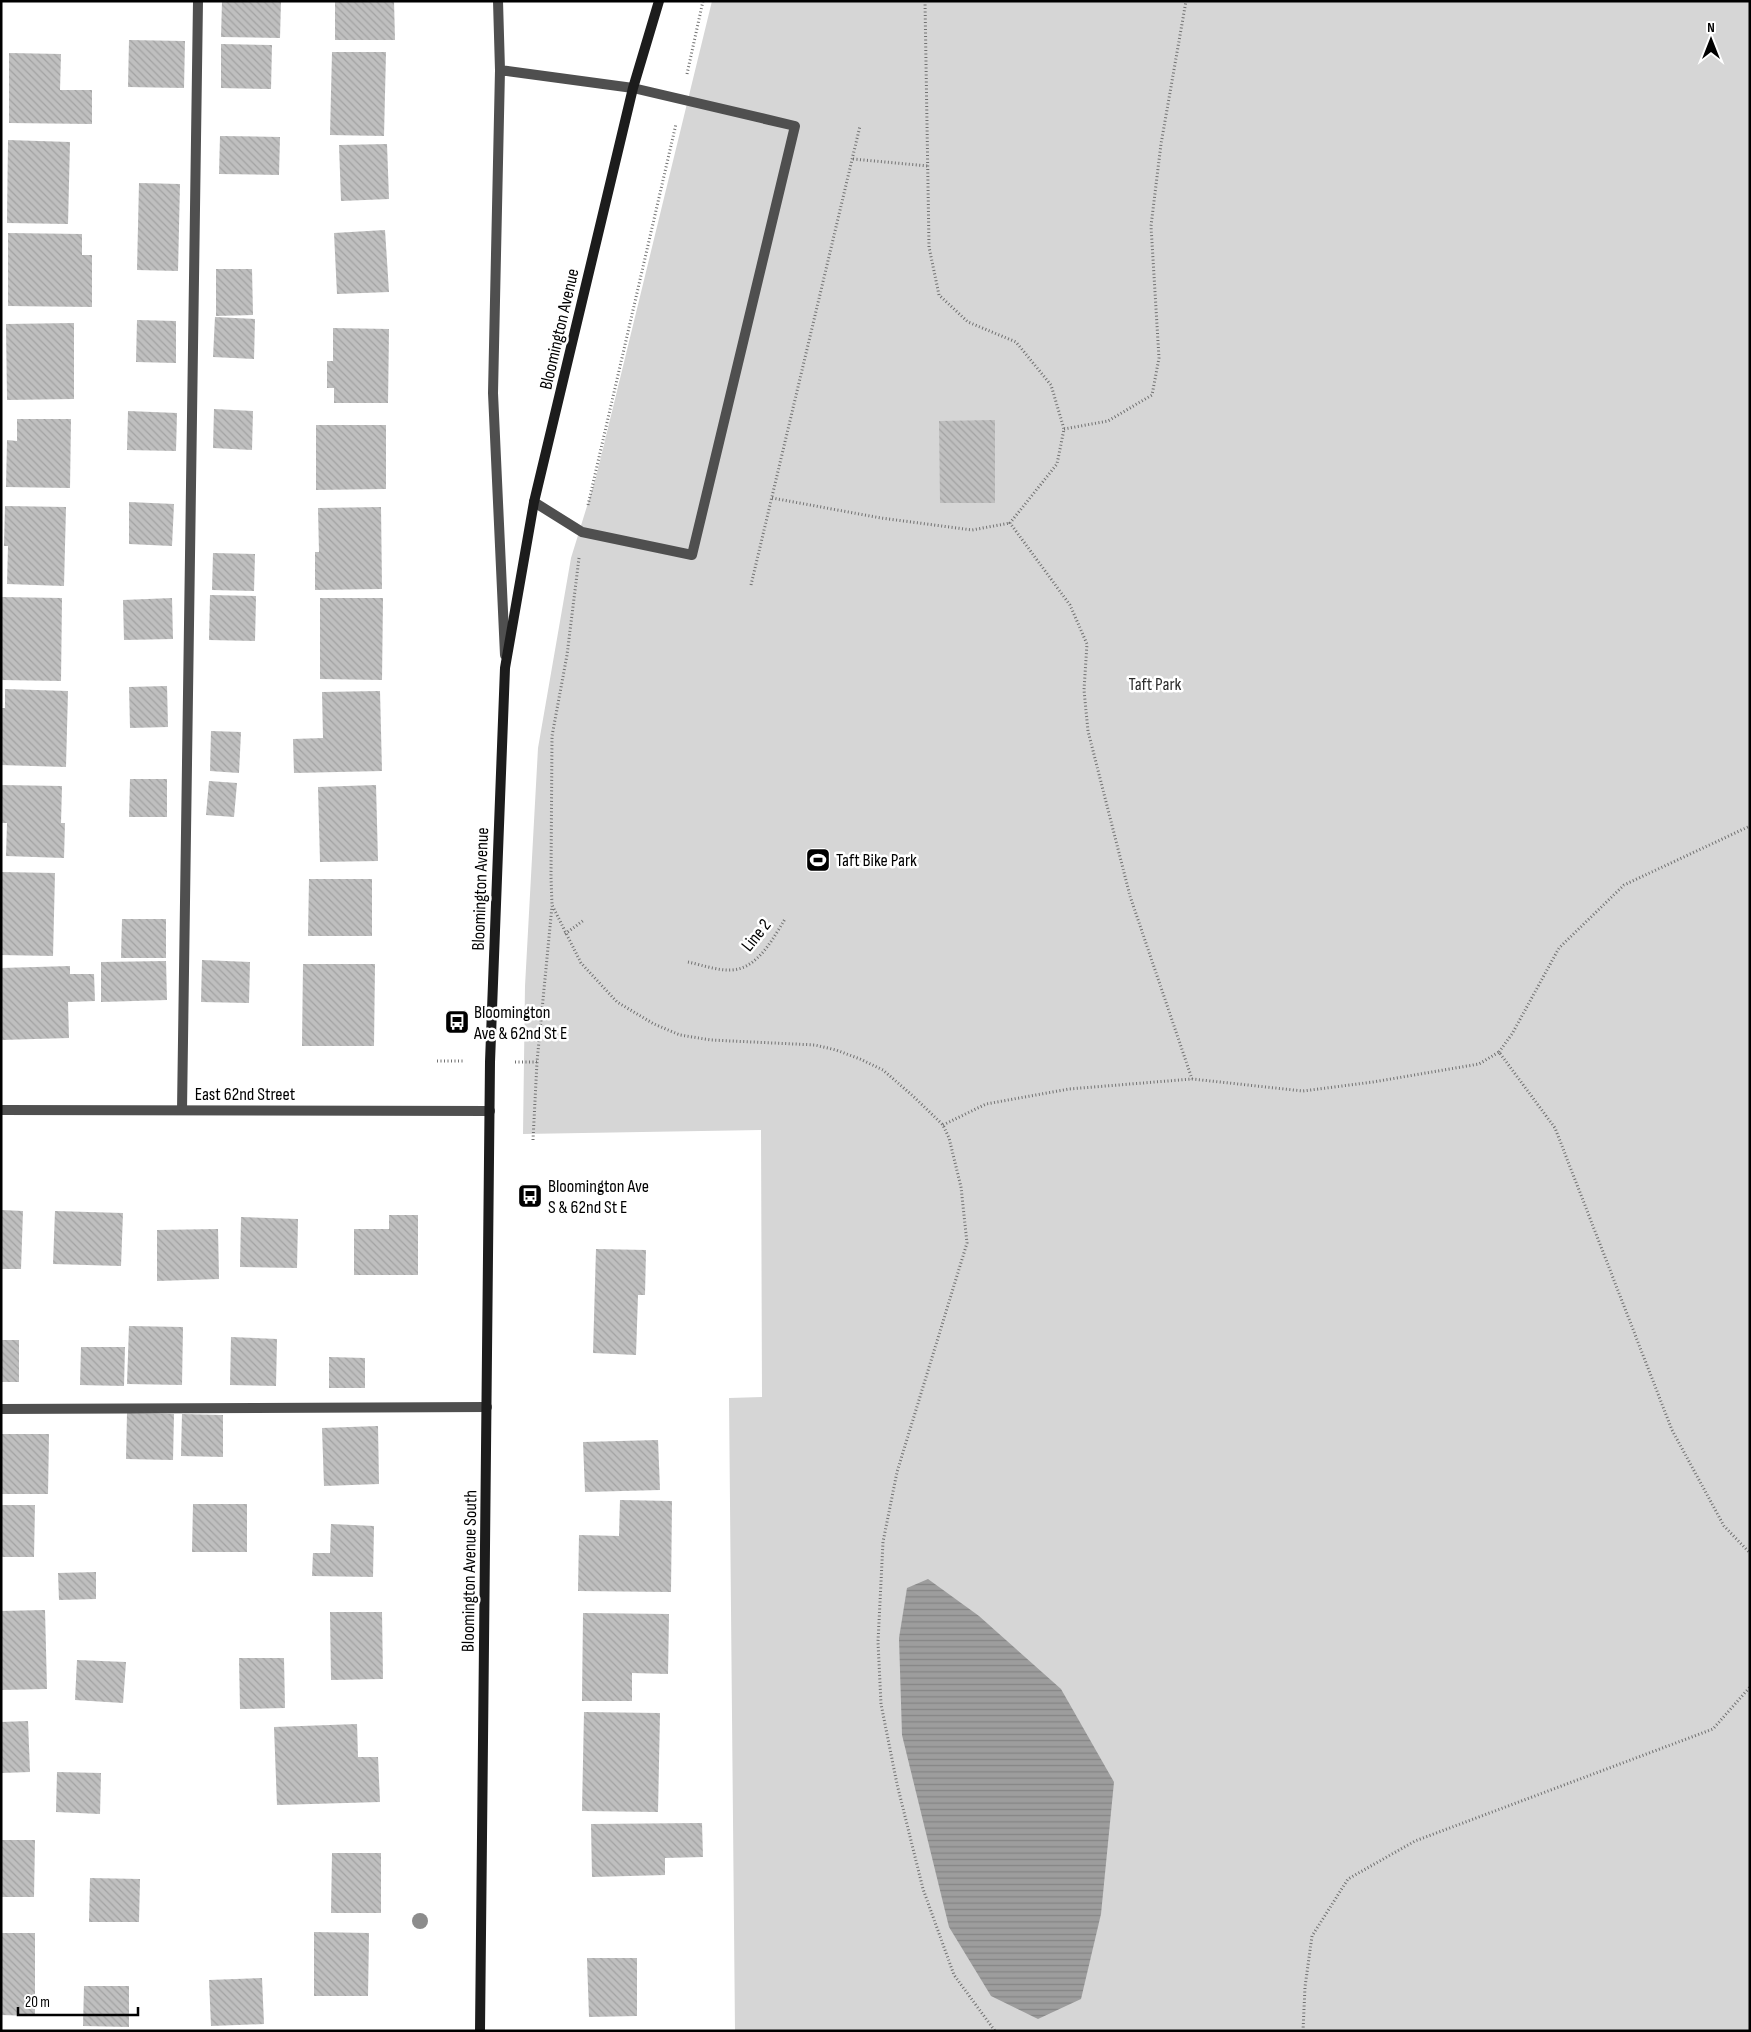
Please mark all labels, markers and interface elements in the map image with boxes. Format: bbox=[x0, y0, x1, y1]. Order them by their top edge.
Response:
north arrow bbox=[1686, 15, 1736, 65]
text: N bbox=[1707, 19, 1715, 36]
street label: Bloomington Avenue bbox=[535, 267, 584, 392]
park label: Taft Park bbox=[1129, 674, 1182, 695]
street label: Bloomington Avenue bbox=[468, 827, 493, 951]
sports icon: Taft Bike Park bbox=[805, 847, 831, 873]
place label: Taft Bike Park bbox=[836, 850, 917, 871]
street label: Line 2 bbox=[737, 915, 776, 956]
place label: Bloomington Ave & 62nd St E bbox=[473, 1002, 567, 1044]
bus stop icon: Bloomington Ave & 62nd St E bbox=[444, 1009, 470, 1035]
street label: East 62nd Street bbox=[195, 1084, 296, 1105]
place label: Bloomington Ave S & 62nd St E bbox=[548, 1176, 649, 1218]
bus stop icon: Bloomington Ave S & 62nd St E bbox=[517, 1183, 543, 1209]
street label: Bloomington Avenue South bbox=[458, 1490, 481, 1652]
scale bar bbox=[18, 1984, 138, 2016]
text: 20 m bbox=[25, 1993, 50, 2012]

